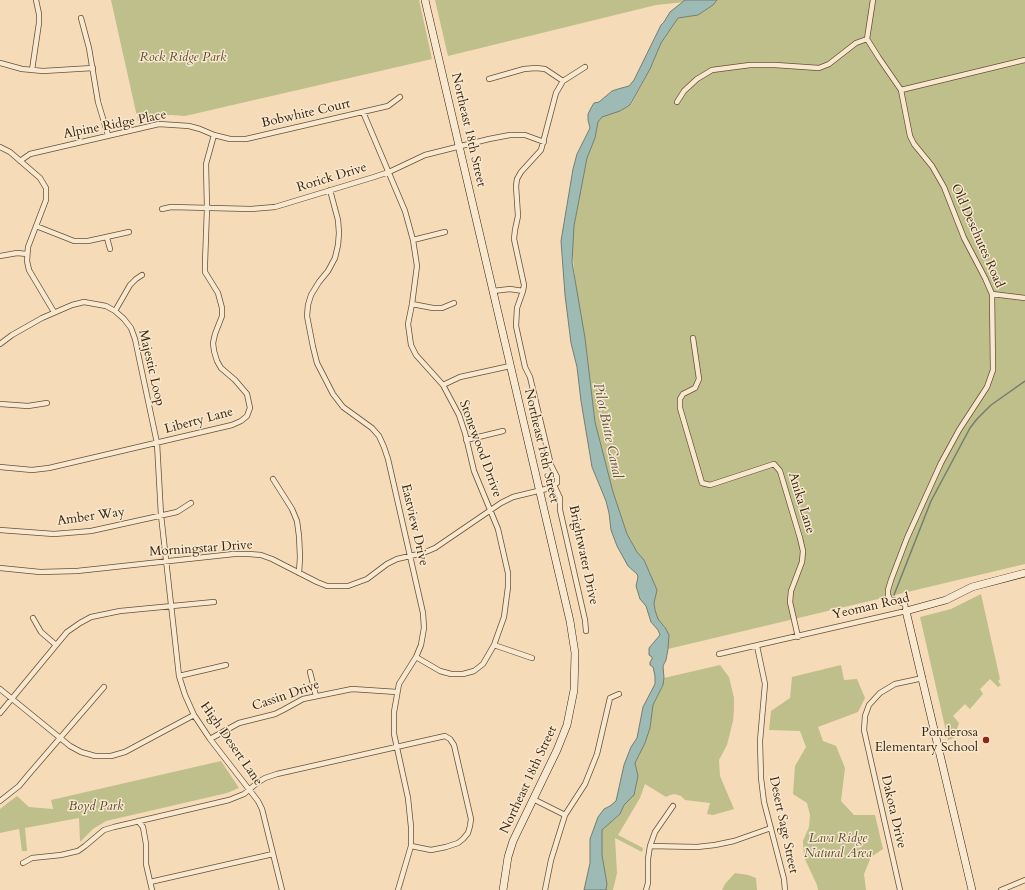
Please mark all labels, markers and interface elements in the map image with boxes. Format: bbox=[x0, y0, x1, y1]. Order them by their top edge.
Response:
park label: Rock Ridge Park bbox=[140, 50, 226, 66]
street label: Northeast 18th Street bbox=[447, 71, 489, 189]
street label: Bobwhite Court bbox=[260, 96, 352, 132]
street label: Alpine Ridge Place bbox=[62, 107, 168, 143]
street label: Rorick Drive bbox=[295, 160, 369, 196]
street label: Old Deschutes Road bbox=[947, 181, 1007, 291]
street label: Majestic Loop bbox=[135, 328, 167, 408]
water label: Pilot Butte Canal bbox=[589, 382, 625, 480]
street label: Northeast 18th Street bbox=[520, 387, 562, 505]
street label: Stonewood Drrive bbox=[455, 398, 505, 500]
street label: Liberty Lane bbox=[163, 404, 235, 438]
street label: Anika Lane bbox=[784, 471, 818, 535]
street label: Eastview Drive bbox=[397, 483, 431, 567]
street label: Brightwater Drive bbox=[565, 504, 601, 606]
street label: Amber Way bbox=[56, 505, 126, 529]
street label: Morningstar Drive bbox=[149, 538, 253, 560]
street label: Yeoman Road bbox=[831, 591, 911, 623]
street label: Cassin Drive bbox=[250, 677, 322, 715]
street label: High Desert Lane bbox=[196, 699, 266, 789]
street label: Northeast 18th Street bbox=[497, 724, 561, 836]
place label: Ponderosa Elementary School bbox=[875, 725, 978, 756]
marker: Ponderosa Elementary School bbox=[981, 735, 991, 745]
street label: Dakota Drive bbox=[877, 774, 909, 850]
street label: Desert Sage Street bbox=[765, 775, 801, 875]
park label: Boyd Park bbox=[69, 799, 123, 815]
park label: Lava Ridge Natural Area bbox=[804, 831, 872, 862]

